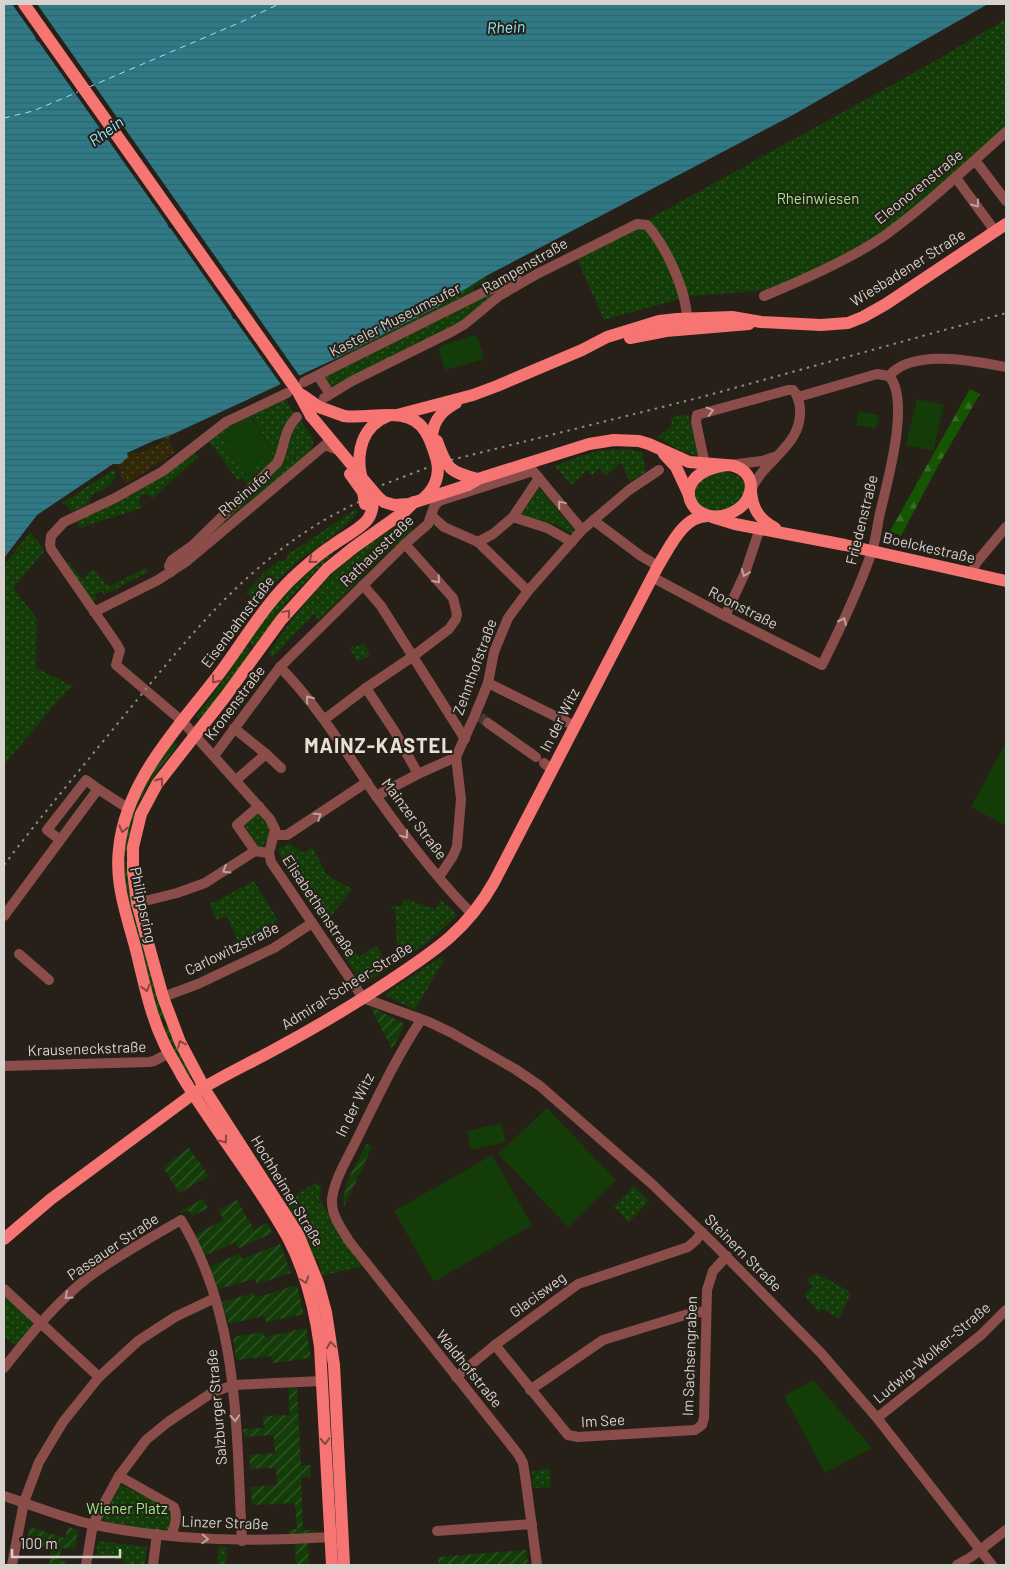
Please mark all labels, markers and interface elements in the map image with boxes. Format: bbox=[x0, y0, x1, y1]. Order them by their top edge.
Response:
water label: Rhein bbox=[486, 16, 525, 37]
water label: Rhein bbox=[85, 112, 127, 150]
street label: Eleonorenstraße bbox=[871, 145, 966, 227]
park label: Rheinwiesen bbox=[777, 189, 859, 207]
one-way arrow bbox=[970, 199, 979, 208]
street label: Wiesbadener Straße bbox=[847, 224, 968, 310]
street label: Rampenstraße bbox=[479, 233, 570, 297]
street label: Kasteler Museumsufer bbox=[326, 278, 464, 360]
one-way arrow bbox=[705, 407, 713, 417]
street label: Rheinufer bbox=[214, 465, 275, 519]
street label: Friedenstraße bbox=[841, 473, 881, 567]
one-way arrow bbox=[558, 501, 566, 510]
street label: Rathausstraße bbox=[336, 511, 417, 590]
street label: Boelckestraße bbox=[881, 528, 977, 566]
one-way arrow bbox=[309, 555, 318, 564]
one-way arrow bbox=[740, 568, 751, 577]
street label: Eisenbahnstraße bbox=[197, 572, 278, 671]
one-way arrow bbox=[431, 575, 440, 584]
street label: Roonstraße bbox=[706, 582, 781, 632]
one-way arrow bbox=[282, 609, 291, 618]
street label: Zehnthofstraße bbox=[448, 616, 500, 717]
one-way arrow bbox=[837, 617, 848, 626]
street label: Kronenstraße bbox=[200, 661, 268, 743]
one-way arrow bbox=[211, 674, 220, 683]
street label: In der Witz bbox=[535, 685, 583, 754]
one-way arrow bbox=[306, 696, 315, 705]
district label: MAINZ-KASTEL bbox=[304, 733, 454, 757]
street label: Mainzer Straße bbox=[378, 774, 451, 863]
one-way arrow bbox=[154, 777, 163, 787]
one-way arrow bbox=[312, 813, 322, 822]
one-way arrow bbox=[118, 824, 129, 833]
one-way arrow bbox=[399, 829, 408, 839]
street label: Elisabethenstraße bbox=[279, 851, 361, 960]
one-way arrow bbox=[222, 863, 231, 873]
street label: Philippsring bbox=[127, 865, 161, 944]
street label: Carlowitzstraße bbox=[182, 918, 281, 979]
street label: Admiral-Scheer-Straße bbox=[278, 937, 415, 1033]
one-way arrow bbox=[140, 983, 151, 992]
street label: Krauseneckstraße bbox=[27, 1037, 147, 1059]
one-way arrow bbox=[177, 1041, 187, 1050]
street label: In der Witz bbox=[331, 1069, 377, 1139]
street label: Hochheimer Straße bbox=[248, 1132, 328, 1249]
one-way arrow bbox=[218, 1134, 227, 1144]
street label: Passauer Straße bbox=[63, 1209, 162, 1283]
street label: Steinern Straße bbox=[701, 1210, 786, 1295]
street label: Glacisweg bbox=[506, 1268, 569, 1321]
one-way arrow bbox=[299, 1276, 309, 1284]
one-way arrow bbox=[64, 1290, 73, 1299]
street label: Im Sachsengraben bbox=[678, 1296, 700, 1416]
street label: Ludwig-Wolker-Straße bbox=[869, 1298, 994, 1407]
street label: Waldhofstraße bbox=[433, 1326, 507, 1411]
one-way arrow bbox=[326, 1340, 337, 1348]
street label: Salzburger Straße bbox=[202, 1348, 230, 1466]
street label: Im See bbox=[580, 1410, 625, 1430]
one-way arrow bbox=[230, 1414, 241, 1422]
one-way arrow bbox=[320, 1437, 331, 1445]
park label: Wiener Platz bbox=[86, 1499, 168, 1517]
street label: Linzer Straße bbox=[181, 1511, 269, 1533]
scale bar bbox=[12, 1526, 120, 1558]
text: 100 m bbox=[20, 1534, 58, 1552]
one-way arrow bbox=[202, 1534, 210, 1545]

